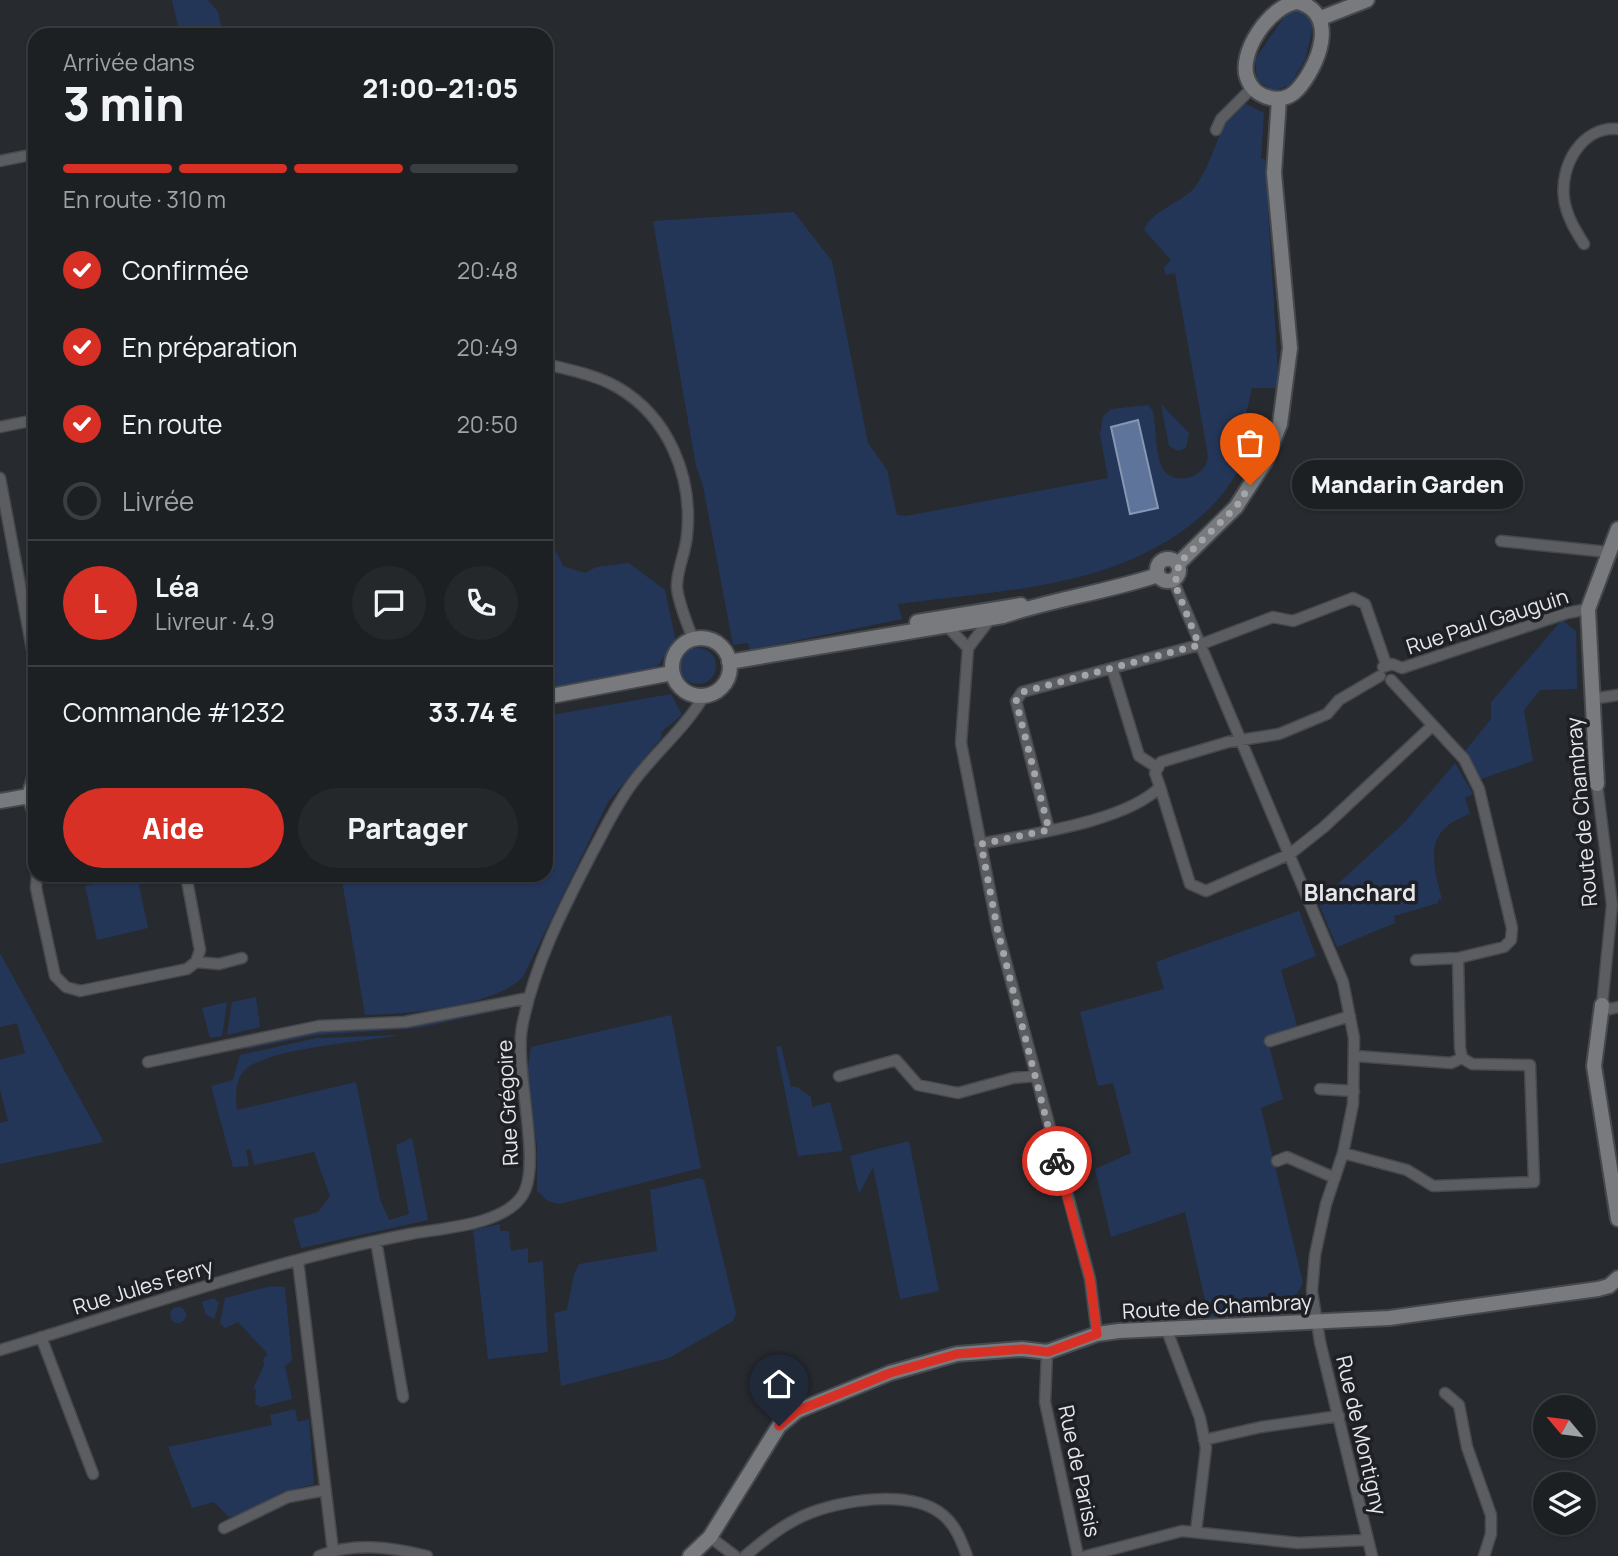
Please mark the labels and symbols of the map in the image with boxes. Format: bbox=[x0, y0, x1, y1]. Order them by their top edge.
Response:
pin bbox=[1220, 413, 1280, 485]
callout: Mandarin Garden bbox=[1292, 461, 1523, 510]
street label: Rue Paul Gauguin bbox=[1402, 582, 1572, 660]
street label: Route de Chambray bbox=[1559, 716, 1603, 908]
district label: Blanchard bbox=[1304, 876, 1416, 908]
street label: Rue Grégoire bbox=[490, 1039, 524, 1167]
courier bbox=[1022, 1126, 1092, 1196]
street label: Rue Jules Ferry bbox=[69, 1251, 217, 1321]
street label: Route de Chambray bbox=[1121, 1287, 1313, 1325]
street label: Rue de Montigny bbox=[1330, 1353, 1394, 1517]
pin bbox=[749, 1354, 809, 1426]
north arrow bbox=[1533, 1395, 1596, 1458]
street label: Rue de Parisis bbox=[1052, 1402, 1108, 1540]

